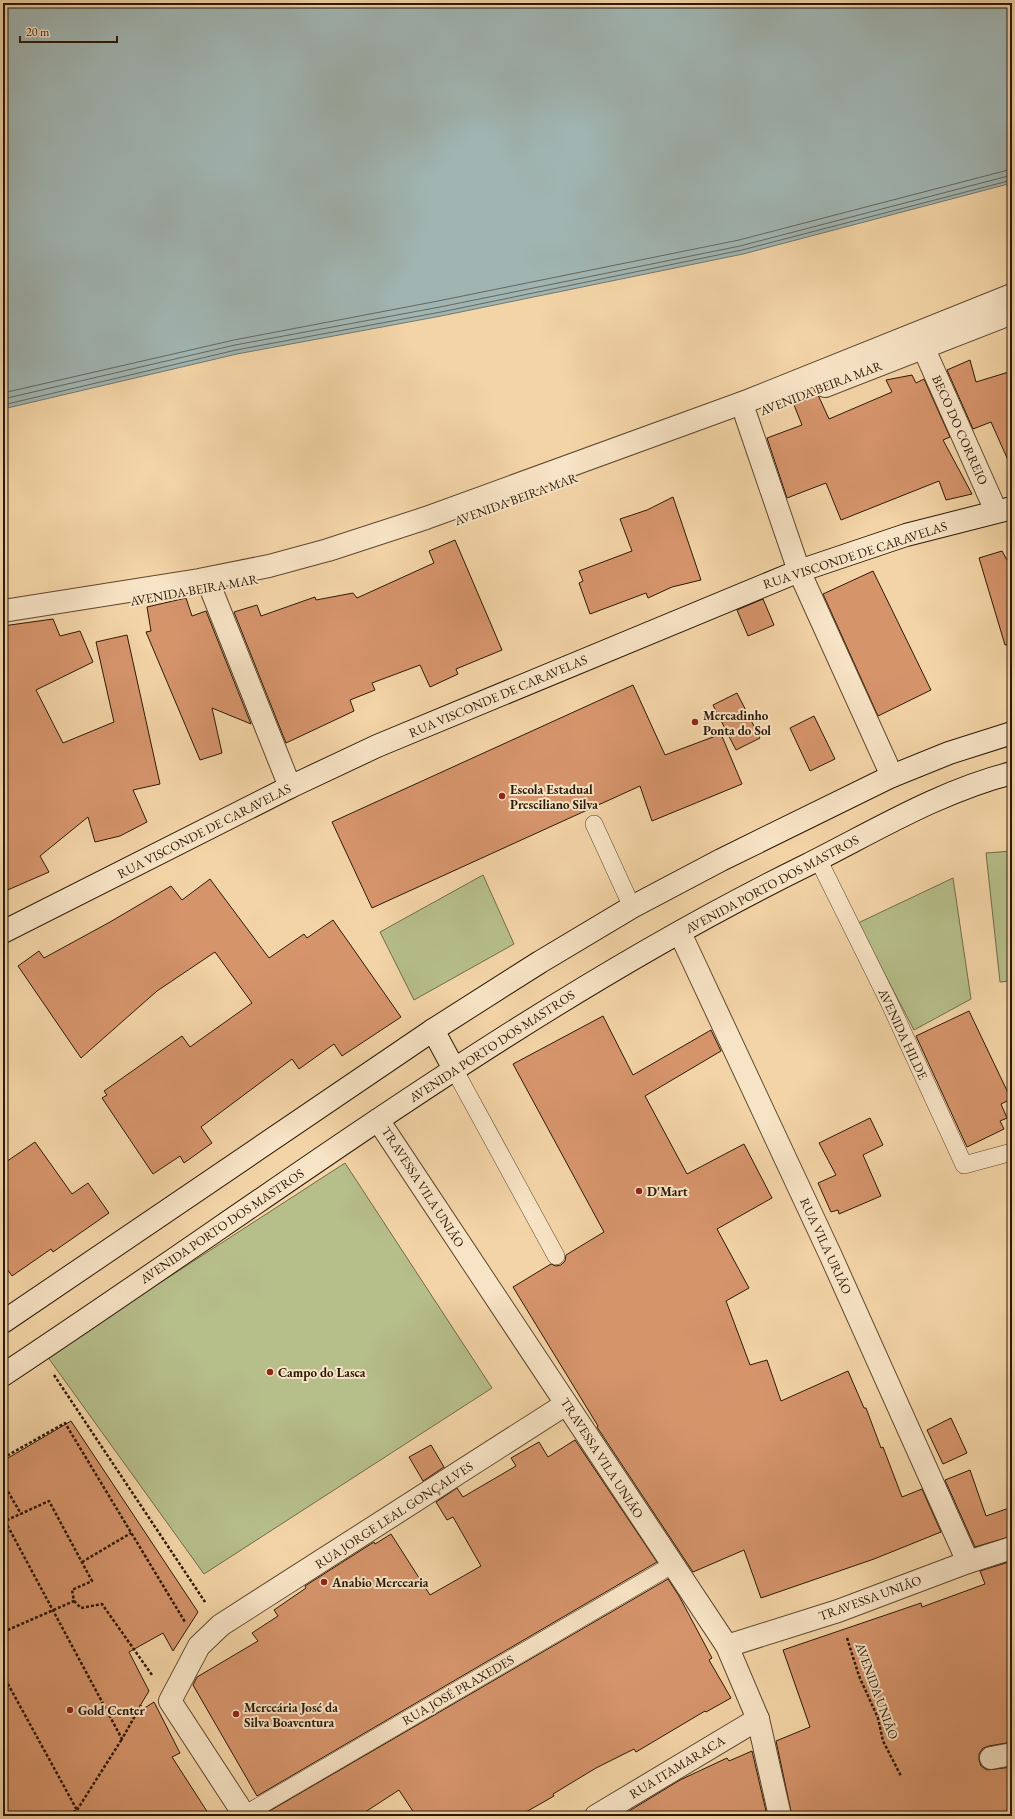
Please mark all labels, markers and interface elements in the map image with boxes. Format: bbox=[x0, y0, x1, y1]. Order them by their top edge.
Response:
scale bar bbox=[20, 18, 117, 44]
text: 20 m bbox=[26, 24, 50, 40]
street label: AVENIDA BEIRA MAR bbox=[756, 357, 885, 420]
street label: BECO DO CORREIO bbox=[928, 372, 992, 488]
street label: AVENIDA BEIRA MAR bbox=[451, 469, 581, 530]
street label: RUA VISCONDE DE CARAVELAS bbox=[761, 517, 949, 593]
street label: AVENIDA BEIRA MAR bbox=[128, 570, 260, 610]
street label: RUA VISCONDE DE CARAVELAS bbox=[406, 651, 590, 741]
place label: Mercadinho Ponta do Sol bbox=[703, 707, 771, 739]
marker: Mercadinho Ponta do Sol bbox=[690, 717, 700, 727]
street label: RUA VISCONDE DE CARAVELAS bbox=[114, 780, 294, 882]
place label: Escola Estadual Presciliano Silva bbox=[510, 781, 598, 813]
marker: Escola Estadual Presciliano Silva bbox=[497, 791, 507, 801]
street label: AVENIDA PORTO DOS MASTROS bbox=[681, 831, 862, 938]
street label: AVENIDA HILDE bbox=[874, 985, 932, 1082]
street label: AVENIDA PORTO DOS MASTROS bbox=[405, 986, 578, 1107]
street label: TRAVESSA VILA UNIÃO bbox=[378, 1123, 468, 1251]
street label: AVENIDA PORTO DOS MASTROS bbox=[136, 1165, 307, 1288]
place label: D'Mart bbox=[647, 1183, 688, 1200]
marker: D'Mart bbox=[634, 1186, 644, 1196]
street label: RUA VILA URIÃO bbox=[796, 1195, 856, 1297]
place label: Campo do Lasca bbox=[278, 1364, 366, 1381]
marker: Campo do Lasca bbox=[265, 1367, 275, 1377]
street label: TRAVESSA VILA UNIÃO bbox=[557, 1394, 647, 1522]
street label: RUA JORGE LEAL GONÇALVES bbox=[312, 1457, 476, 1573]
street label: TRAVESSA UNIÃO bbox=[816, 1571, 924, 1625]
place label: Anabio Mercearia bbox=[331, 1574, 429, 1591]
marker: Anabio Mercearia bbox=[319, 1577, 329, 1587]
street label: AVENIDA UNIÃO bbox=[851, 1639, 902, 1742]
street label: RUA JOSÉ PRAXEDES bbox=[399, 1651, 517, 1729]
place label: Merceária José da Silva Boaventura bbox=[244, 1699, 338, 1731]
place label: Gold Center bbox=[78, 1702, 146, 1719]
marker: Gold Center bbox=[65, 1705, 75, 1715]
marker: Merceária José da Silva Boaventura bbox=[231, 1709, 241, 1719]
street label: RUA ITAMARACA bbox=[626, 1731, 729, 1802]

